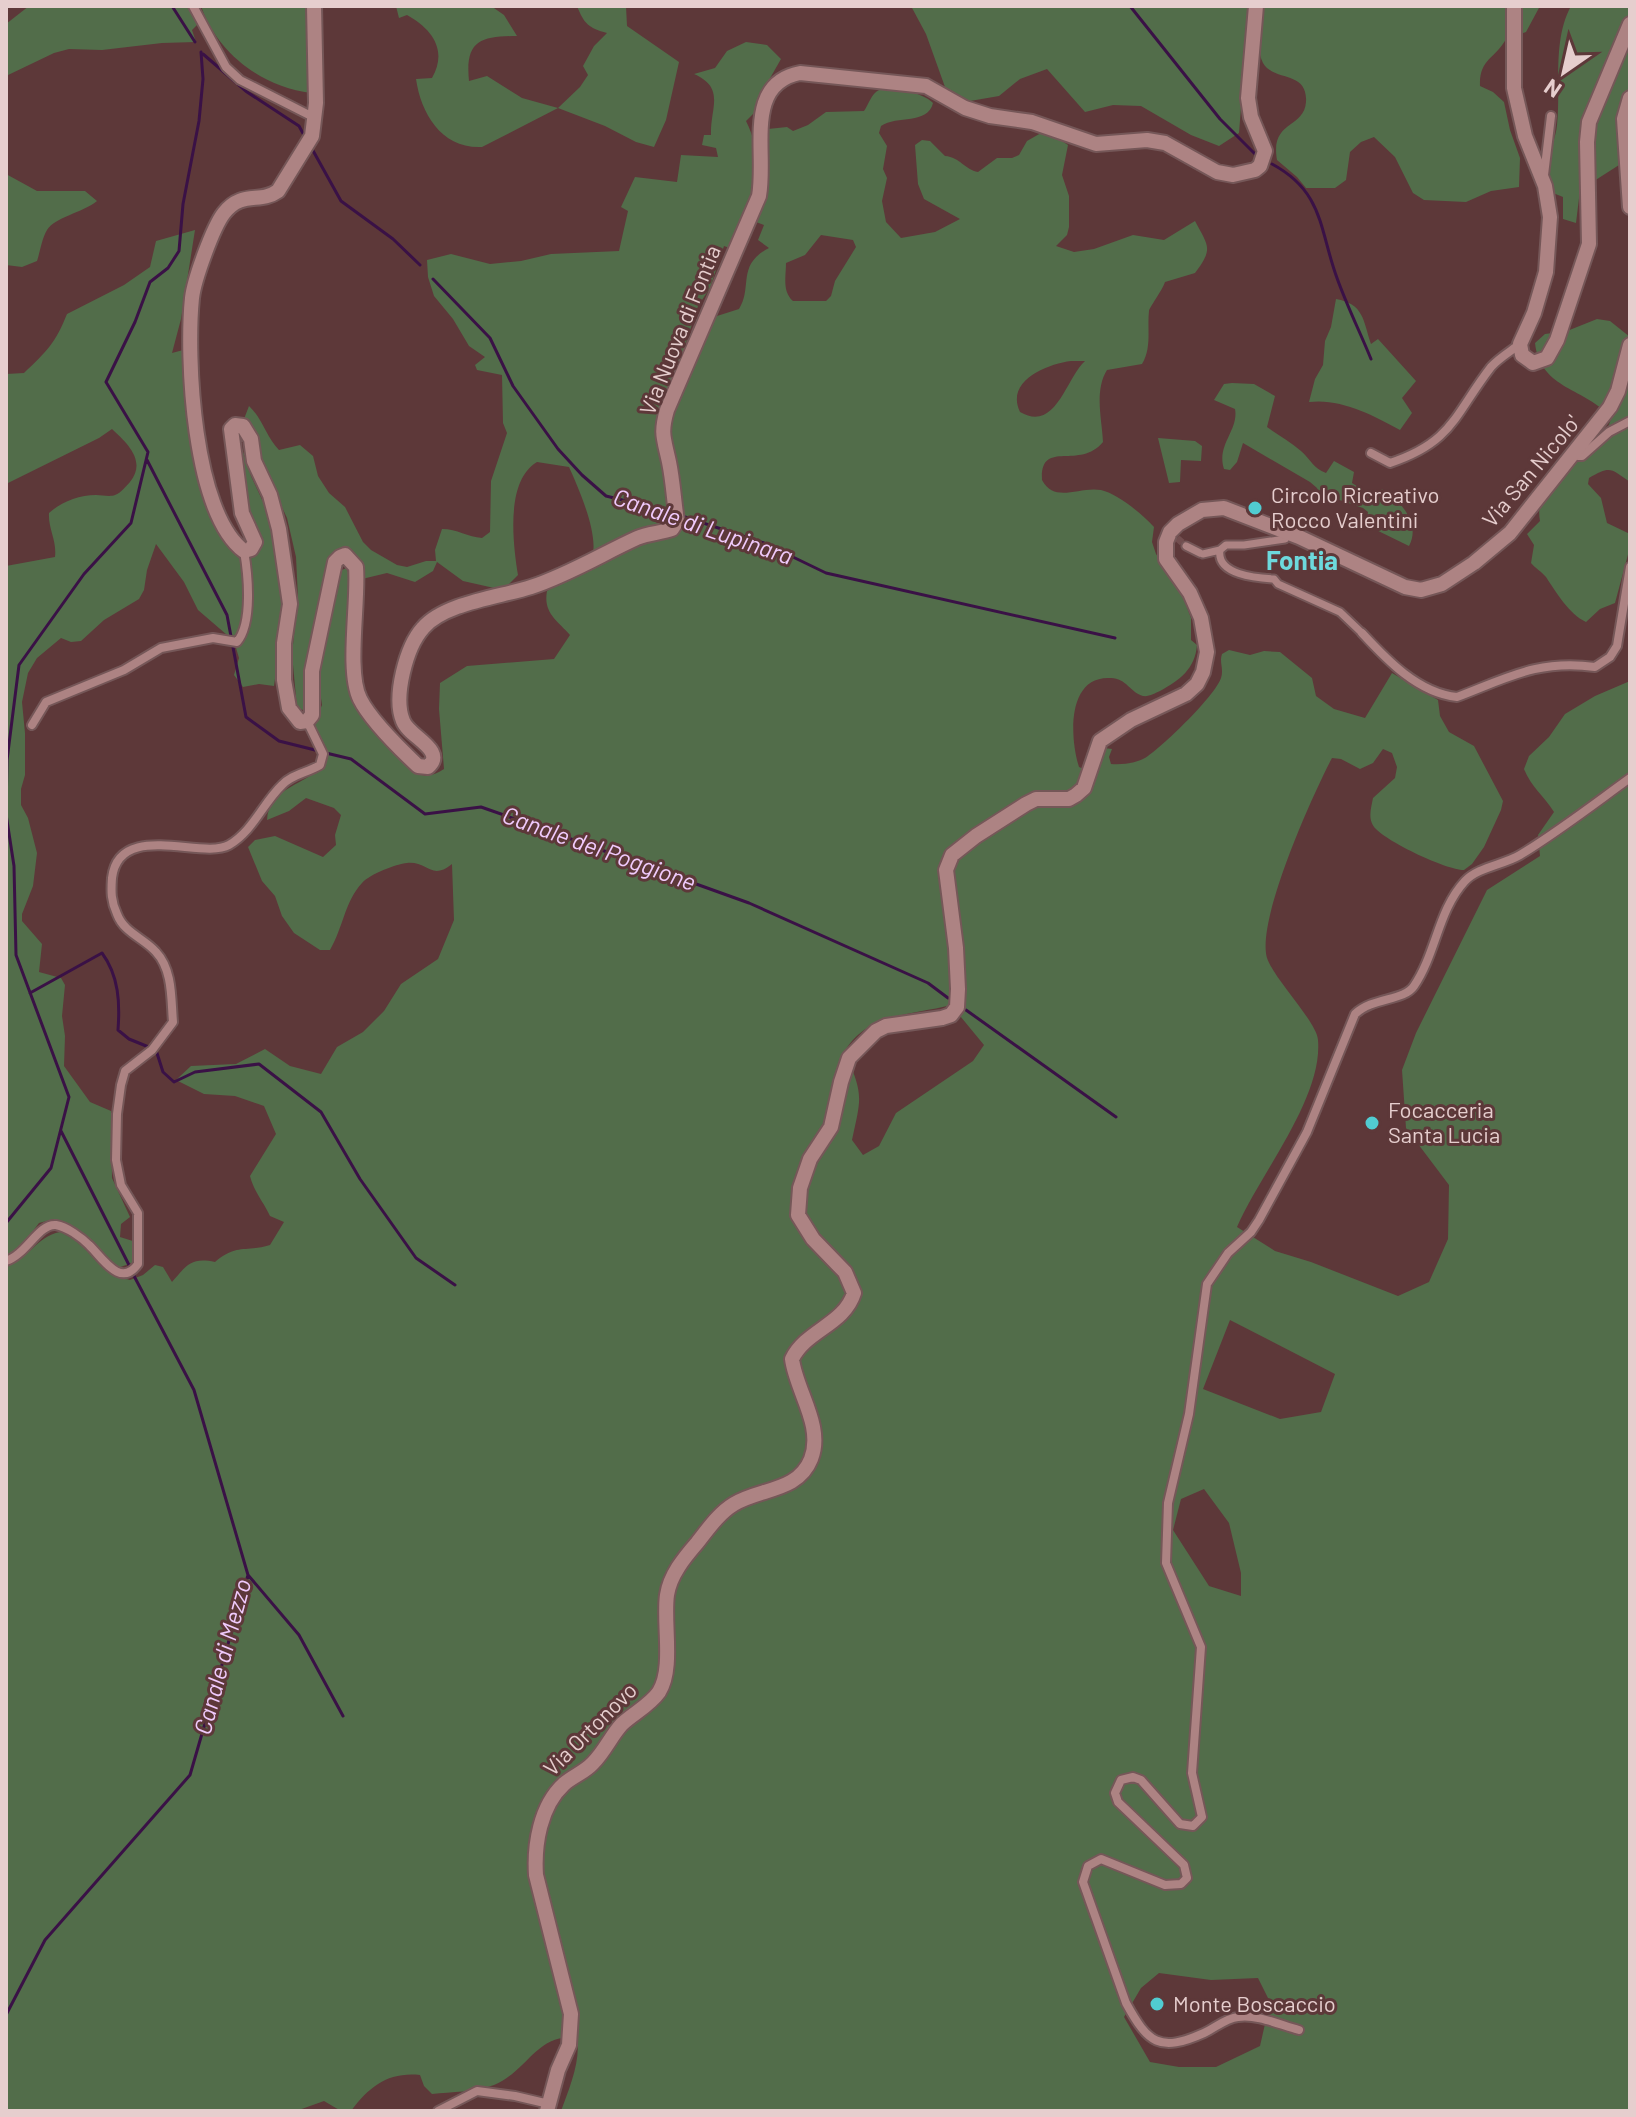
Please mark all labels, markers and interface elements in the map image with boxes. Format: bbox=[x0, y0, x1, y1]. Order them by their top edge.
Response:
north arrow bbox=[1524, 32, 1604, 112]
text: N bbox=[1539, 75, 1566, 104]
street label: Via Nuova di Fontia bbox=[633, 241, 725, 418]
street label: Via San Nicolo' bbox=[1476, 409, 1585, 532]
water label: Canale di Lupinara bbox=[610, 481, 797, 570]
place label: Circolo Ricreativo Rocco Valentini bbox=[1271, 481, 1440, 532]
marker: Circolo Ricreativo Rocco Valentini bbox=[1246, 499, 1264, 517]
district label: Fontia bbox=[1266, 544, 1338, 575]
water label: Canale del Poggione bbox=[499, 799, 700, 896]
place label: Focacceria Santa Lucia bbox=[1388, 1096, 1500, 1147]
marker: Focacceria Santa Lucia bbox=[1363, 1114, 1381, 1132]
water label: Canale di Mezzo bbox=[187, 1576, 256, 1738]
street label: Via Ortonovo bbox=[537, 1676, 641, 1780]
place label: Monte Boscaccio bbox=[1173, 1990, 1336, 2016]
marker: Monte Boscaccio bbox=[1148, 1995, 1166, 2013]

